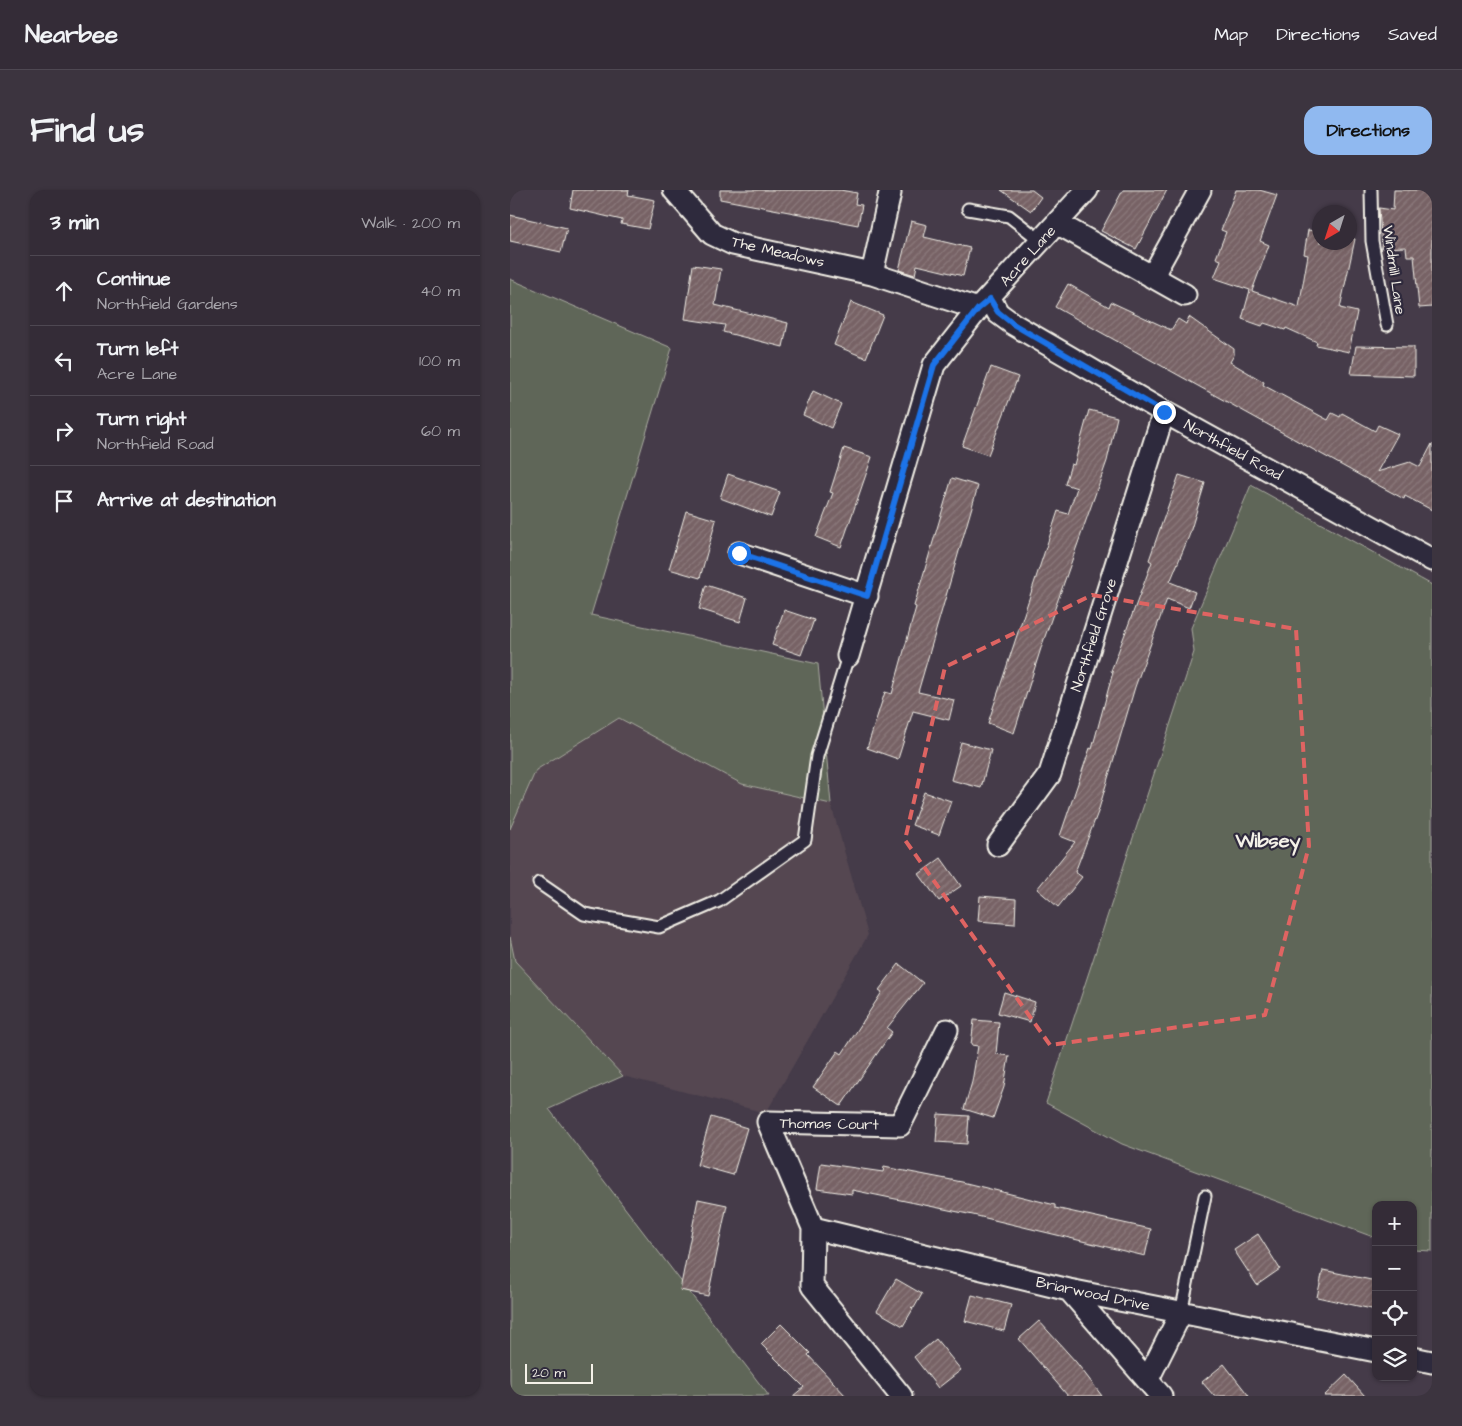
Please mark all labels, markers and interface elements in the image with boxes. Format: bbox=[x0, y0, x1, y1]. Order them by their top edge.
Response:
text: Nearbee bbox=[25, 18, 118, 52]
text: Map bbox=[1214, 22, 1248, 47]
text: Directions bbox=[1276, 22, 1360, 47]
text: Saved bbox=[1388, 22, 1437, 47]
text: Find us bbox=[30, 106, 144, 155]
button: Directions bbox=[1304, 106, 1432, 155]
north arrow bbox=[1312, 205, 1357, 250]
text: 3 min bbox=[50, 208, 99, 237]
text: Walk · 200 m bbox=[361, 212, 460, 234]
street label: Acre Lane bbox=[995, 221, 1061, 291]
street label: Windmill Lane bbox=[1377, 224, 1411, 316]
street label: The Meadows bbox=[729, 231, 827, 273]
text: Continue bbox=[97, 266, 171, 293]
icon: ahead bbox=[50, 277, 78, 305]
text: 40 m bbox=[420, 280, 460, 302]
text: Northfield Gardens bbox=[97, 293, 238, 315]
text: Turn left bbox=[97, 336, 178, 363]
icon: left bbox=[50, 347, 78, 375]
text: 100 m bbox=[419, 350, 460, 372]
text: Acre Lane bbox=[97, 363, 177, 385]
route end bbox=[1153, 401, 1176, 424]
text: Turn right bbox=[97, 406, 186, 433]
street label: Northfield Road bbox=[1180, 414, 1286, 486]
icon: right bbox=[50, 417, 78, 445]
text: 60 m bbox=[421, 420, 460, 442]
text: Northfield Road bbox=[97, 433, 214, 455]
icon: arrive bbox=[50, 487, 78, 515]
text: Arrive at destination bbox=[97, 487, 276, 514]
route start bbox=[728, 542, 751, 565]
street label: Northfield Grove bbox=[1066, 576, 1122, 694]
district label: Wibsey bbox=[1235, 827, 1300, 856]
street label: Thomas Court bbox=[779, 1113, 879, 1135]
map controls bbox=[1372, 1201, 1417, 1381]
button: + bbox=[1372, 1201, 1417, 1246]
button: − bbox=[1372, 1246, 1417, 1291]
street label: Briarwood Drive bbox=[1034, 1272, 1152, 1316]
button: locate bbox=[1372, 1291, 1417, 1336]
button: layers bbox=[1372, 1336, 1417, 1381]
scale bar bbox=[525, 1361, 592, 1384]
text: 20 m bbox=[532, 1363, 565, 1383]

